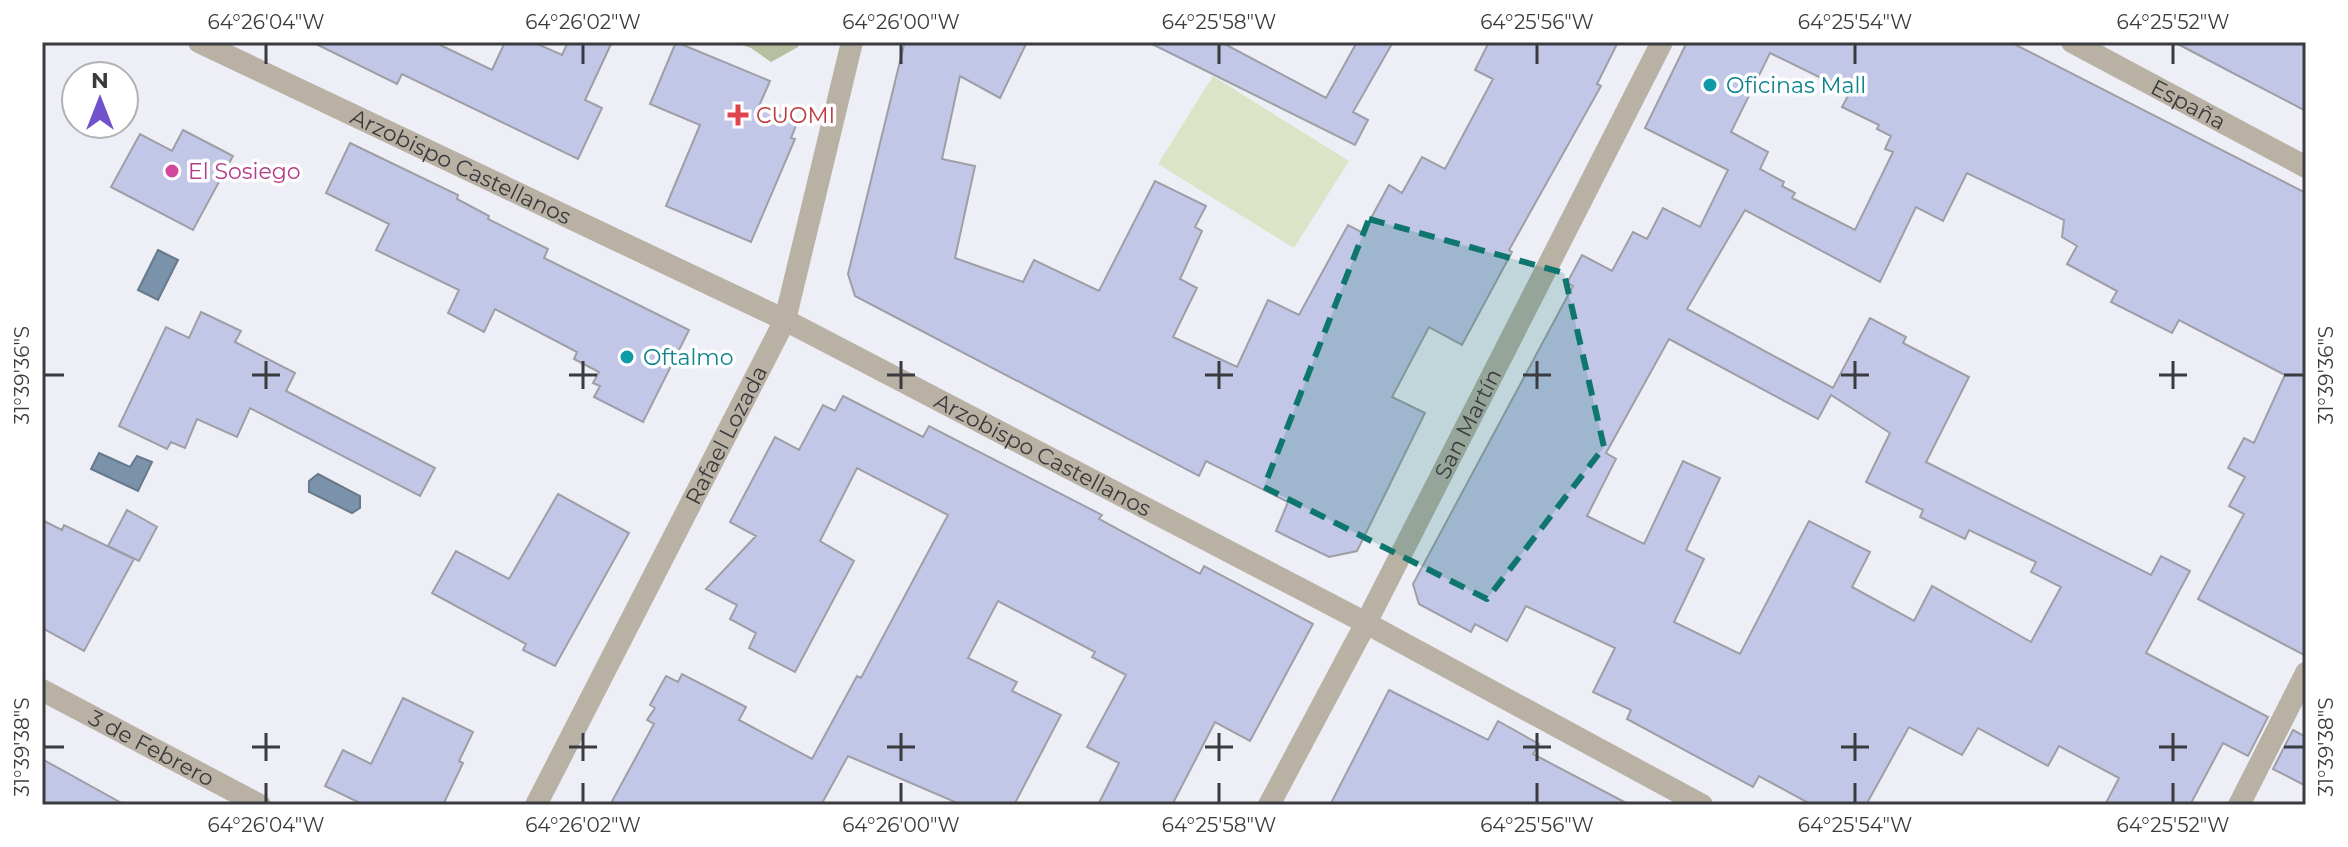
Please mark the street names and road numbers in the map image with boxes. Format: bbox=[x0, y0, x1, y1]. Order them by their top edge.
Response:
street label: España bbox=[2146, 73, 2231, 135]
street label: Arzobispo Castellanos bbox=[346, 102, 576, 230]
street label: Rafael Lozada bbox=[679, 361, 773, 509]
street label: San Martín bbox=[1428, 364, 1507, 483]
street label: Arzobispo Castellanos bbox=[930, 387, 1156, 522]
street label: 3 de Febrero bbox=[84, 704, 219, 792]

